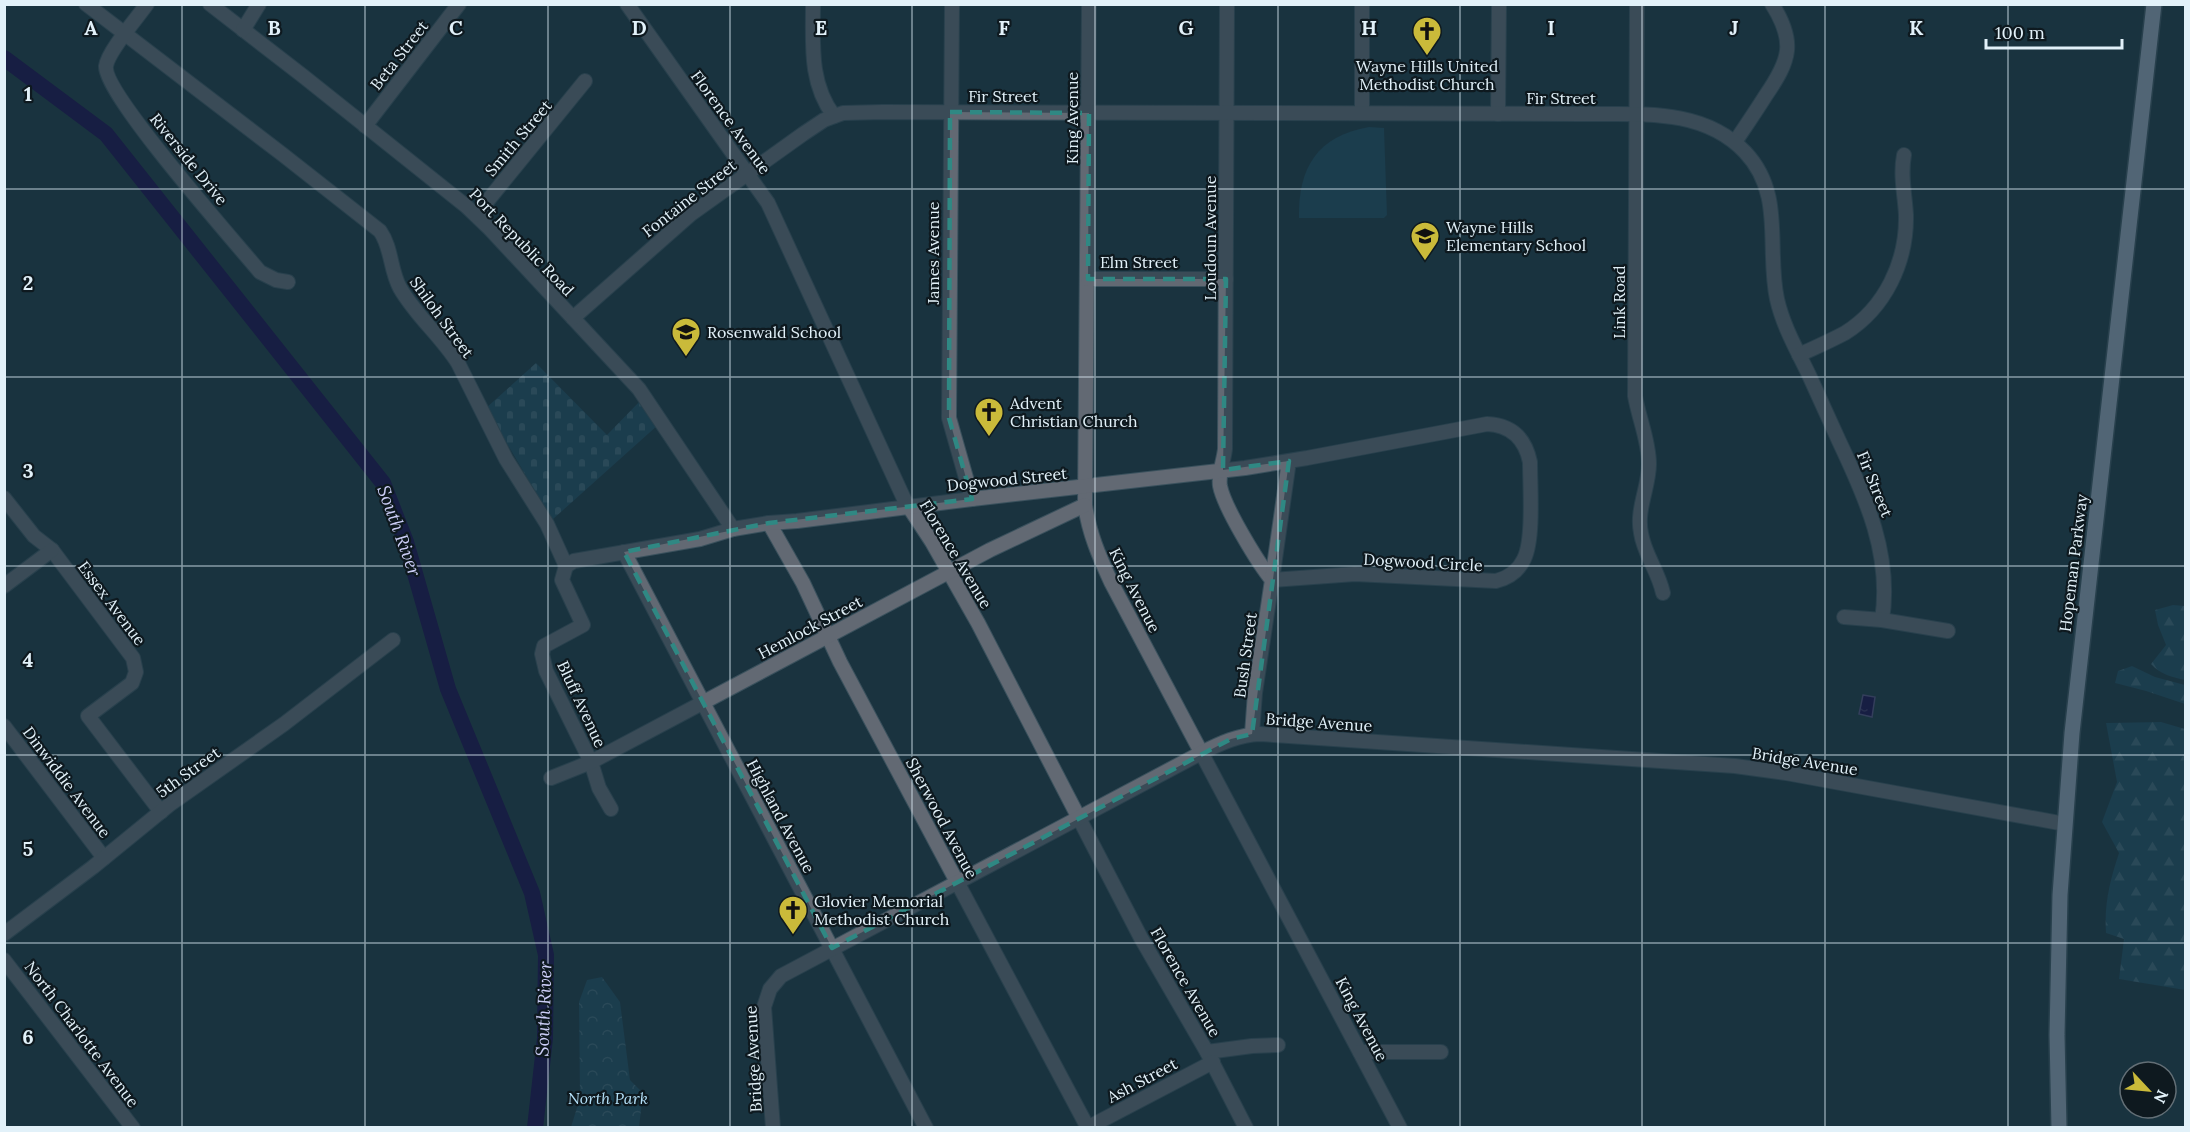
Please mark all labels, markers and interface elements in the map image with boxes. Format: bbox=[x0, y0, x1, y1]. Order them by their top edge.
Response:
scale bar bbox=[1986, 12, 2122, 50]
text: A bbox=[84, 15, 98, 40]
text: B bbox=[267, 15, 281, 40]
text: C bbox=[449, 15, 463, 40]
text: D bbox=[631, 15, 647, 40]
text: E bbox=[815, 15, 827, 40]
text: F bbox=[998, 15, 1010, 40]
text: G bbox=[1178, 15, 1194, 40]
text: H bbox=[1361, 15, 1377, 40]
church icon: Wayne Hills United Methodist Church bbox=[1411, 15, 1443, 57]
text: I bbox=[1547, 15, 1555, 40]
text: J bbox=[1729, 15, 1739, 40]
text: K bbox=[1909, 15, 1924, 40]
street label: Beta Street bbox=[366, 16, 433, 94]
text: 100 m bbox=[1995, 21, 2045, 44]
place label: Wayne Hills United Methodist Church bbox=[1356, 56, 1499, 94]
street label: Florence Avenue bbox=[687, 66, 776, 178]
street label: King Avenue bbox=[1062, 71, 1082, 164]
text: 1 bbox=[24, 81, 32, 106]
street label: Fir Street bbox=[968, 86, 1039, 106]
street label: Fir Street bbox=[1526, 88, 1597, 108]
street label: Smith Street bbox=[480, 95, 556, 180]
street label: Riverside Drive bbox=[146, 109, 232, 209]
street label: Fontaine Street bbox=[638, 154, 741, 241]
street label: Loudoun Avenue bbox=[1200, 175, 1220, 300]
street label: Port Republic Road bbox=[465, 184, 579, 300]
street label: James Avenue bbox=[923, 201, 943, 305]
place label: Wayne Hills Elementary School bbox=[1446, 217, 1586, 255]
school or university icon: Wayne Hills Elementary School bbox=[1409, 220, 1441, 262]
street label: Elm Street bbox=[1100, 252, 1179, 272]
street label: Link Road bbox=[1609, 265, 1629, 339]
text: 2 bbox=[23, 270, 33, 295]
street label: Shiloh Street bbox=[406, 272, 479, 362]
school or university icon: Rosenwald School bbox=[670, 316, 702, 358]
place label: Rosenwald School bbox=[707, 322, 841, 342]
place label: Advent Christian Church bbox=[1009, 393, 1138, 431]
church icon: Advent Christian Church bbox=[973, 396, 1005, 438]
street label: Fir Street bbox=[1853, 448, 1898, 521]
text: 3 bbox=[22, 458, 34, 483]
street label: Dogwood Street bbox=[946, 463, 1069, 495]
water label: South River bbox=[372, 482, 427, 580]
street label: Hopeman Parkway bbox=[2055, 492, 2091, 633]
street label: Florence Avenue bbox=[916, 496, 996, 612]
street label: King Avenue bbox=[1105, 544, 1165, 636]
street label: Dogwood Circle bbox=[1363, 549, 1483, 575]
street label: Essex Avenue bbox=[74, 557, 150, 649]
street label: Hemlock Street bbox=[754, 591, 866, 663]
street label: Bush Street bbox=[1229, 610, 1261, 699]
text: 4 bbox=[23, 647, 34, 672]
street label: Bluff Avenue bbox=[553, 658, 611, 751]
street label: Bridge Avenue bbox=[1265, 708, 1373, 736]
street label: Dinwiddie Avenue bbox=[19, 722, 116, 842]
street label: 5th Street bbox=[152, 742, 224, 802]
street label: Bridge Avenue bbox=[1751, 743, 1860, 779]
street label: Sherwood Avenue bbox=[902, 754, 982, 882]
street label: Highland Avenue bbox=[743, 756, 820, 877]
text: 5 bbox=[23, 836, 34, 861]
place label: Glovier Memorial Methodist Church bbox=[814, 891, 950, 929]
church icon: Glovier Memorial Methodist Church bbox=[777, 894, 809, 936]
street label: Florence Avenue bbox=[1147, 924, 1226, 1041]
street label: North Charlotte Avenue bbox=[21, 957, 144, 1111]
water label: South River bbox=[530, 960, 557, 1057]
street label: King Avenue bbox=[1331, 973, 1393, 1065]
street label: Bridge Avenue bbox=[740, 1005, 766, 1113]
text: 6 bbox=[22, 1024, 34, 1049]
street label: Ash Street bbox=[1103, 1053, 1181, 1107]
north arrow bbox=[2118, 1060, 2178, 1120]
text: N bbox=[2150, 1087, 2173, 1107]
park label: North Park bbox=[568, 1088, 648, 1108]

